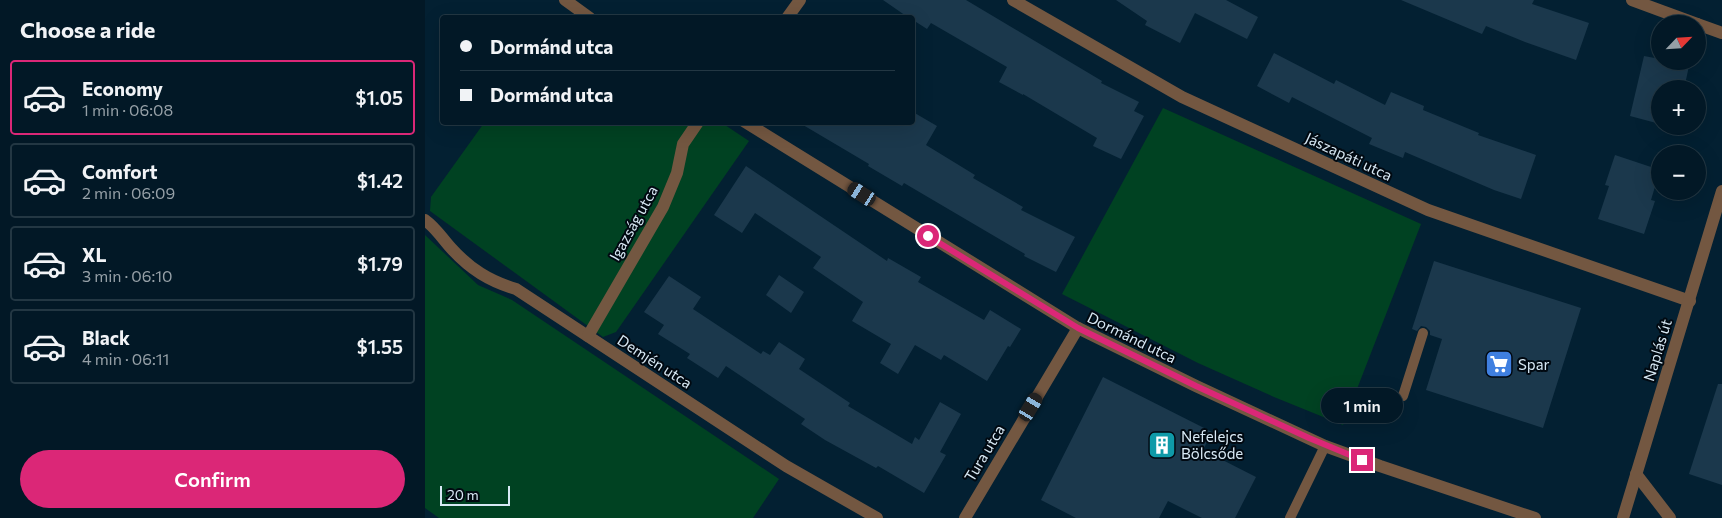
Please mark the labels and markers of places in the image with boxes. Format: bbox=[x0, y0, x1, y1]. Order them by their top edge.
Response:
supermarket icon: Spar bbox=[1484, 349, 1514, 379]
place label: Spar bbox=[1518, 355, 1550, 373]
place label: Nefelejcs Bölcsőde bbox=[1181, 427, 1244, 462]
building icon: Nefelejcs Bölcsőde bbox=[1147, 430, 1177, 460]

